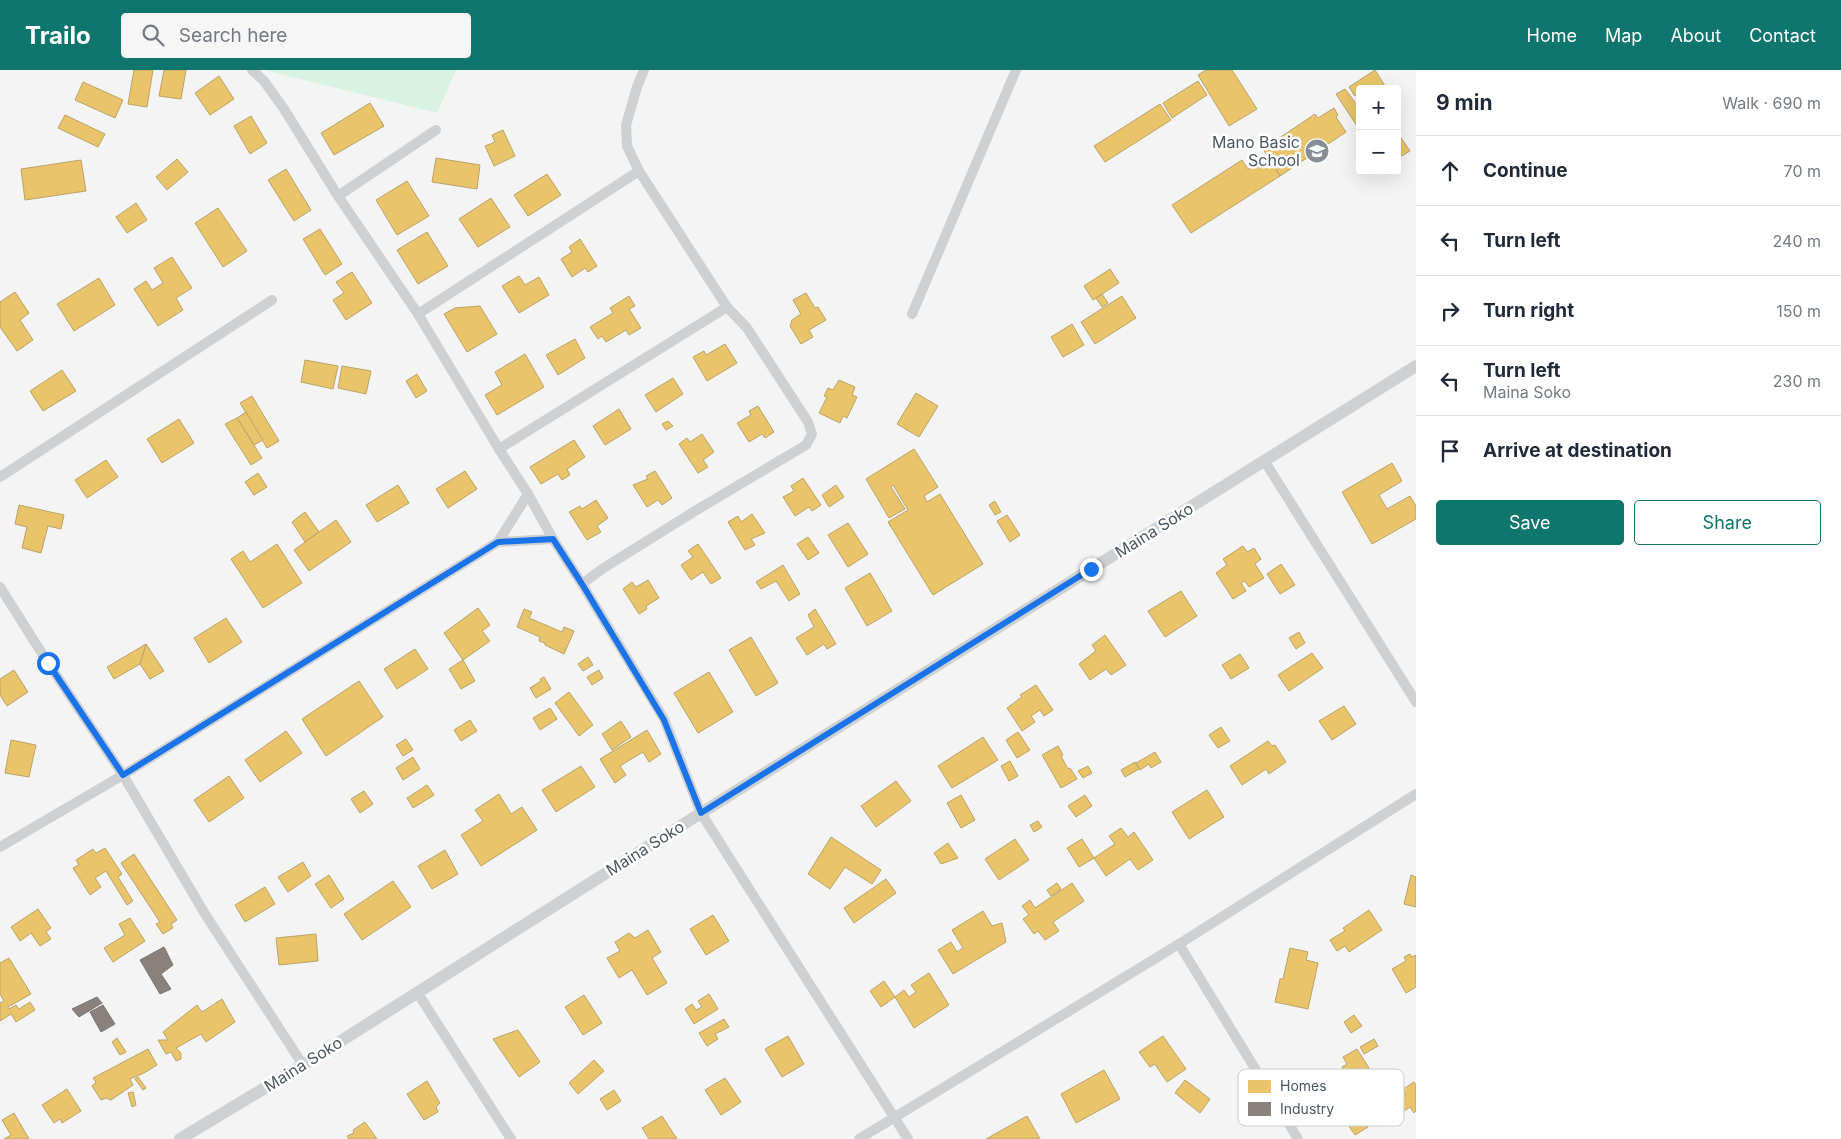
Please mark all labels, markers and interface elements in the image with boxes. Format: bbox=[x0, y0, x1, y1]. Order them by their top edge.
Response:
search box bbox=[121, 13, 471, 58]
text: Trailo bbox=[25, 21, 91, 50]
icon: search bbox=[139, 21, 167, 49]
text: Search here bbox=[179, 24, 287, 47]
text: Home bbox=[1527, 25, 1577, 46]
text: Map bbox=[1605, 25, 1642, 46]
text: About bbox=[1670, 25, 1721, 46]
text: Contact bbox=[1749, 25, 1816, 46]
map controls bbox=[1356, 85, 1401, 175]
button: + bbox=[1356, 85, 1401, 130]
text: 9 min bbox=[1436, 90, 1493, 115]
text: Walk · 690 m bbox=[1722, 93, 1821, 113]
button: − bbox=[1356, 130, 1401, 175]
place label: Mano Basic School bbox=[1212, 132, 1300, 170]
school or university icon: Mano Basic School bbox=[1304, 138, 1330, 164]
icon: ahead bbox=[1436, 157, 1464, 185]
text: Continue bbox=[1483, 159, 1568, 182]
text: 70 m bbox=[1784, 161, 1821, 181]
icon: left bbox=[1436, 227, 1464, 255]
text: Turn left bbox=[1483, 229, 1561, 252]
text: 240 m bbox=[1773, 231, 1821, 251]
icon: right bbox=[1436, 297, 1464, 325]
text: Turn right bbox=[1483, 299, 1574, 322]
text: 150 m bbox=[1776, 301, 1821, 321]
text: Turn left bbox=[1483, 359, 1561, 382]
icon: left bbox=[1436, 367, 1464, 395]
text: 230 m bbox=[1773, 371, 1821, 391]
text: Maina Soko bbox=[1483, 382, 1571, 402]
icon: arrive bbox=[1436, 437, 1464, 465]
text: Arrive at destination bbox=[1483, 439, 1672, 462]
street label: Maina Soko bbox=[1111, 498, 1197, 562]
button: Save bbox=[1436, 500, 1624, 545]
button: Share bbox=[1634, 500, 1821, 545]
route end bbox=[1080, 558, 1103, 581]
route start bbox=[37, 652, 60, 675]
street label: Maina Soko bbox=[602, 816, 688, 880]
street label: Maina Soko bbox=[260, 1032, 346, 1096]
legend bbox=[1238, 1069, 1404, 1126]
text: Homes bbox=[1280, 1077, 1327, 1094]
text: Industry bbox=[1280, 1100, 1334, 1117]

